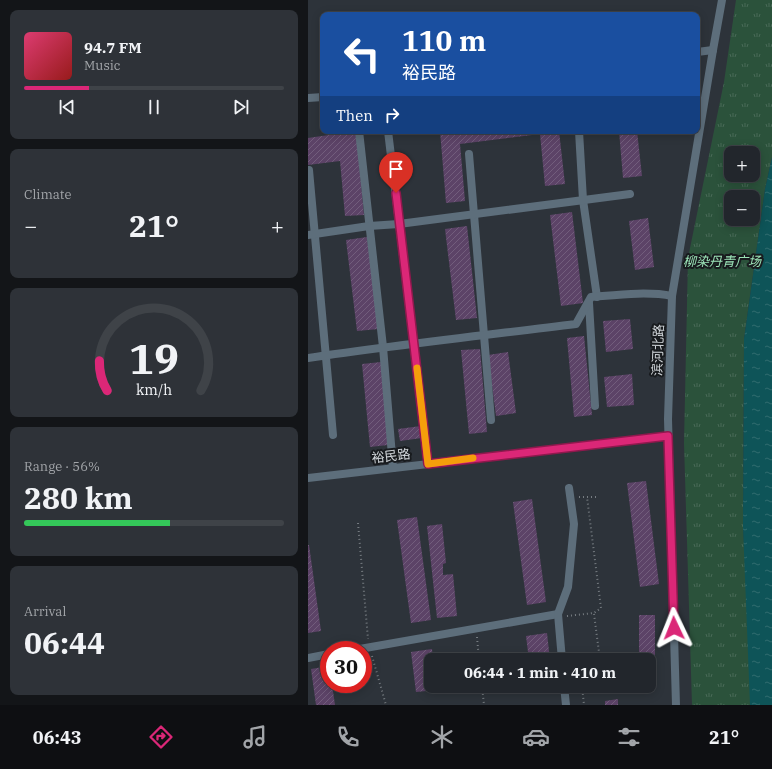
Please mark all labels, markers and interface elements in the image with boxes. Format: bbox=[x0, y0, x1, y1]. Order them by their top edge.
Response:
text: 110 m bbox=[402, 22, 486, 59]
icon: left bbox=[336, 28, 388, 80]
text: 94.7 FM bbox=[84, 38, 142, 57]
text: Music bbox=[84, 57, 121, 74]
text: 裕民路 bbox=[402, 61, 456, 84]
icon: previous bbox=[56, 96, 78, 118]
icon: pause bbox=[143, 96, 165, 118]
icon: next bbox=[230, 96, 252, 118]
icon: right bbox=[381, 104, 403, 126]
text: Then bbox=[336, 106, 373, 125]
map controls bbox=[724, 146, 760, 226]
button: + bbox=[724, 146, 760, 182]
pin bbox=[379, 152, 413, 193]
icon: arrive bbox=[385, 158, 407, 180]
text: Climate bbox=[24, 186, 71, 203]
button: − bbox=[724, 190, 760, 226]
text: 21° bbox=[129, 206, 179, 245]
text: − bbox=[24, 211, 37, 240]
text: + bbox=[271, 211, 284, 240]
park label: 柳染丹青广场 bbox=[683, 253, 762, 270]
street label: 滨河北路 bbox=[649, 324, 667, 376]
text: 19 bbox=[129, 330, 179, 384]
text: km/h bbox=[136, 379, 172, 398]
street label: 裕民路 bbox=[371, 445, 411, 467]
text: Range · 56% bbox=[24, 458, 100, 475]
text: 280 km bbox=[24, 478, 133, 517]
text: Arrival bbox=[24, 603, 66, 620]
position arrow bbox=[653, 607, 695, 649]
text: 06:44 bbox=[24, 623, 105, 662]
speed limit sign: 30 bbox=[320, 641, 372, 693]
text: 06:44 · 1 min · 410 m bbox=[464, 663, 616, 682]
icon: directions bbox=[147, 723, 175, 751]
icon: music bbox=[241, 723, 269, 751]
icon: phone bbox=[334, 723, 362, 751]
icon: climate bbox=[428, 723, 456, 751]
icon: car bbox=[522, 723, 550, 751]
icon: filters bbox=[615, 723, 643, 751]
text: 06:43 bbox=[33, 726, 81, 749]
text: 21° bbox=[709, 726, 739, 749]

